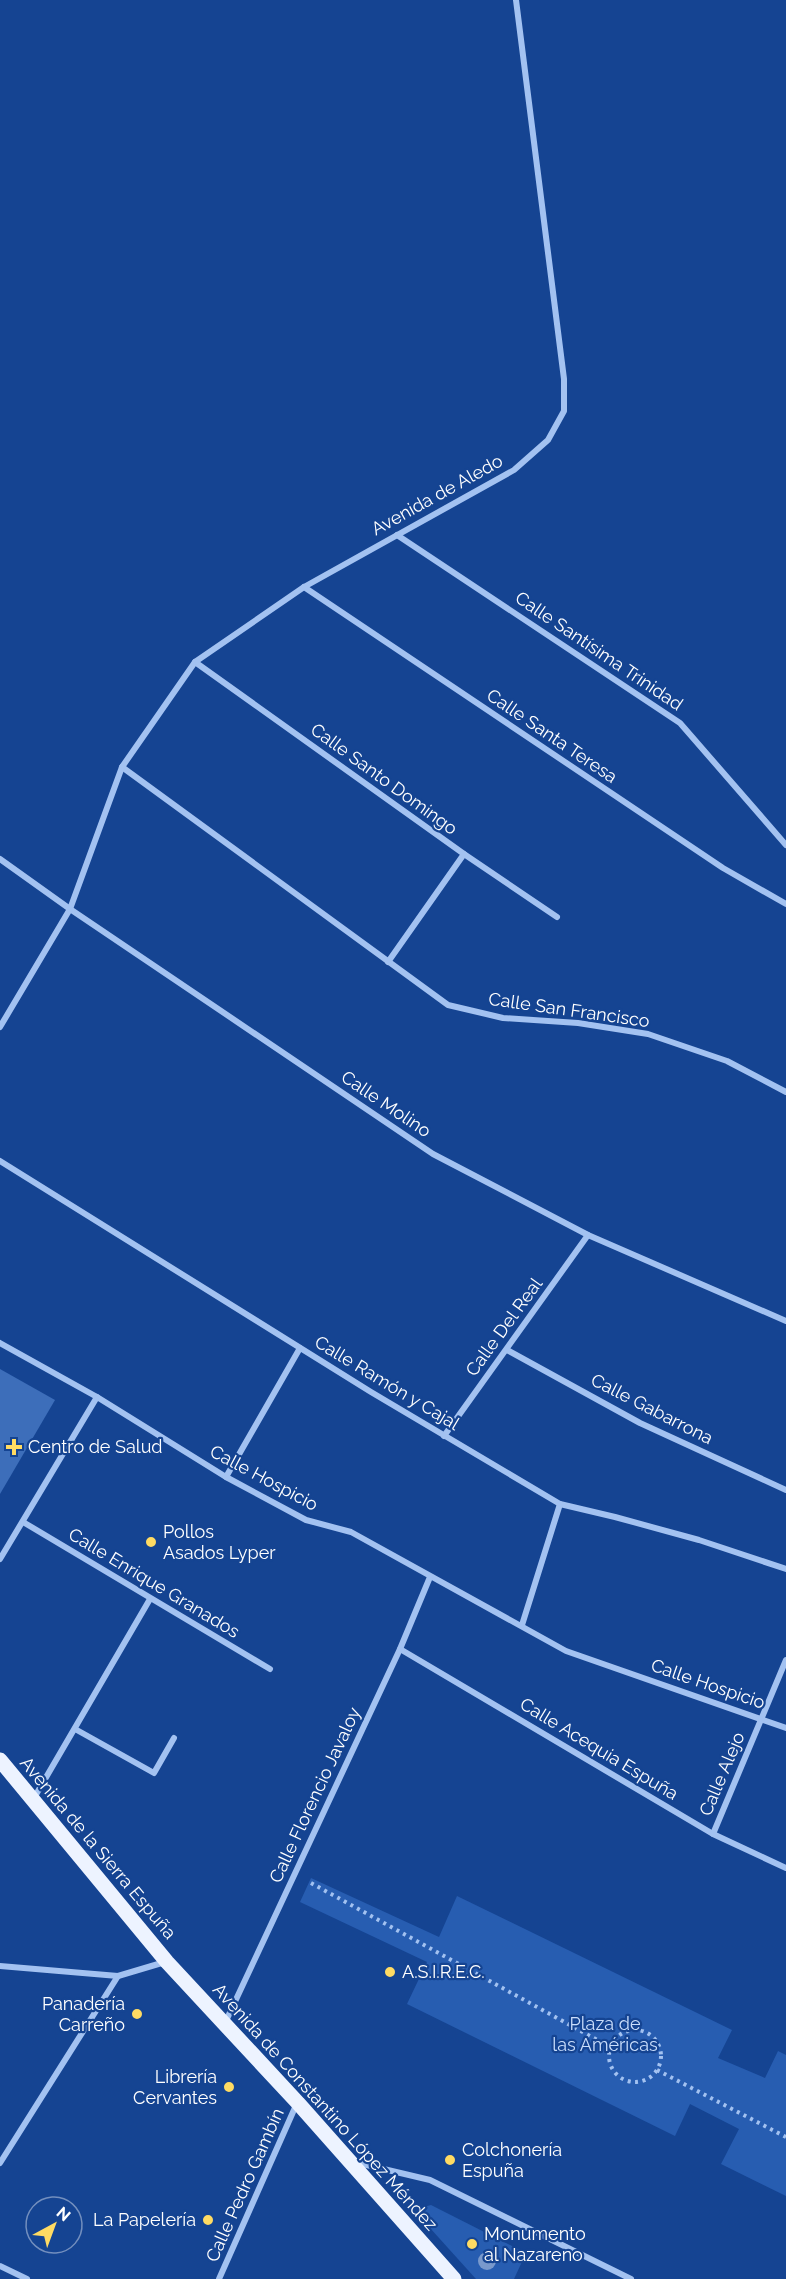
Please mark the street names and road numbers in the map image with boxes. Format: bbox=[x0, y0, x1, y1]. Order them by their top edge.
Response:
street label: Avenida de Aledo bbox=[367, 450, 506, 539]
street label: Calle Santísima Trinidad bbox=[512, 587, 687, 715]
street label: Calle Santa Teresa bbox=[483, 684, 621, 787]
street label: Calle Santo Domingo bbox=[307, 718, 462, 839]
street label: Calle San Francisco bbox=[487, 988, 651, 1031]
street label: Calle Molino bbox=[338, 1066, 435, 1141]
street label: Calle Del Real bbox=[461, 1273, 546, 1380]
street label: Calle Ramón y Cajal bbox=[311, 1331, 464, 1434]
street label: Calle Gabarrona bbox=[588, 1369, 717, 1448]
street label: Calle Hospicio bbox=[207, 1440, 322, 1515]
street label: Calle Enrique Granados bbox=[65, 1523, 244, 1642]
street label: Calle Hospicio bbox=[648, 1654, 768, 1713]
street label: Calle Acequia Espuña bbox=[516, 1693, 682, 1804]
street label: Calle Florencio Javaloy bbox=[265, 1703, 365, 1886]
street label: Calle Alejo bbox=[694, 1729, 749, 1819]
street label: Avenida de la Sierra Espuña bbox=[16, 1752, 181, 1943]
street label: Avenida de Constantino López Méndez bbox=[209, 1979, 442, 2235]
street label: Calle Pedro Gambín bbox=[201, 2105, 288, 2265]

